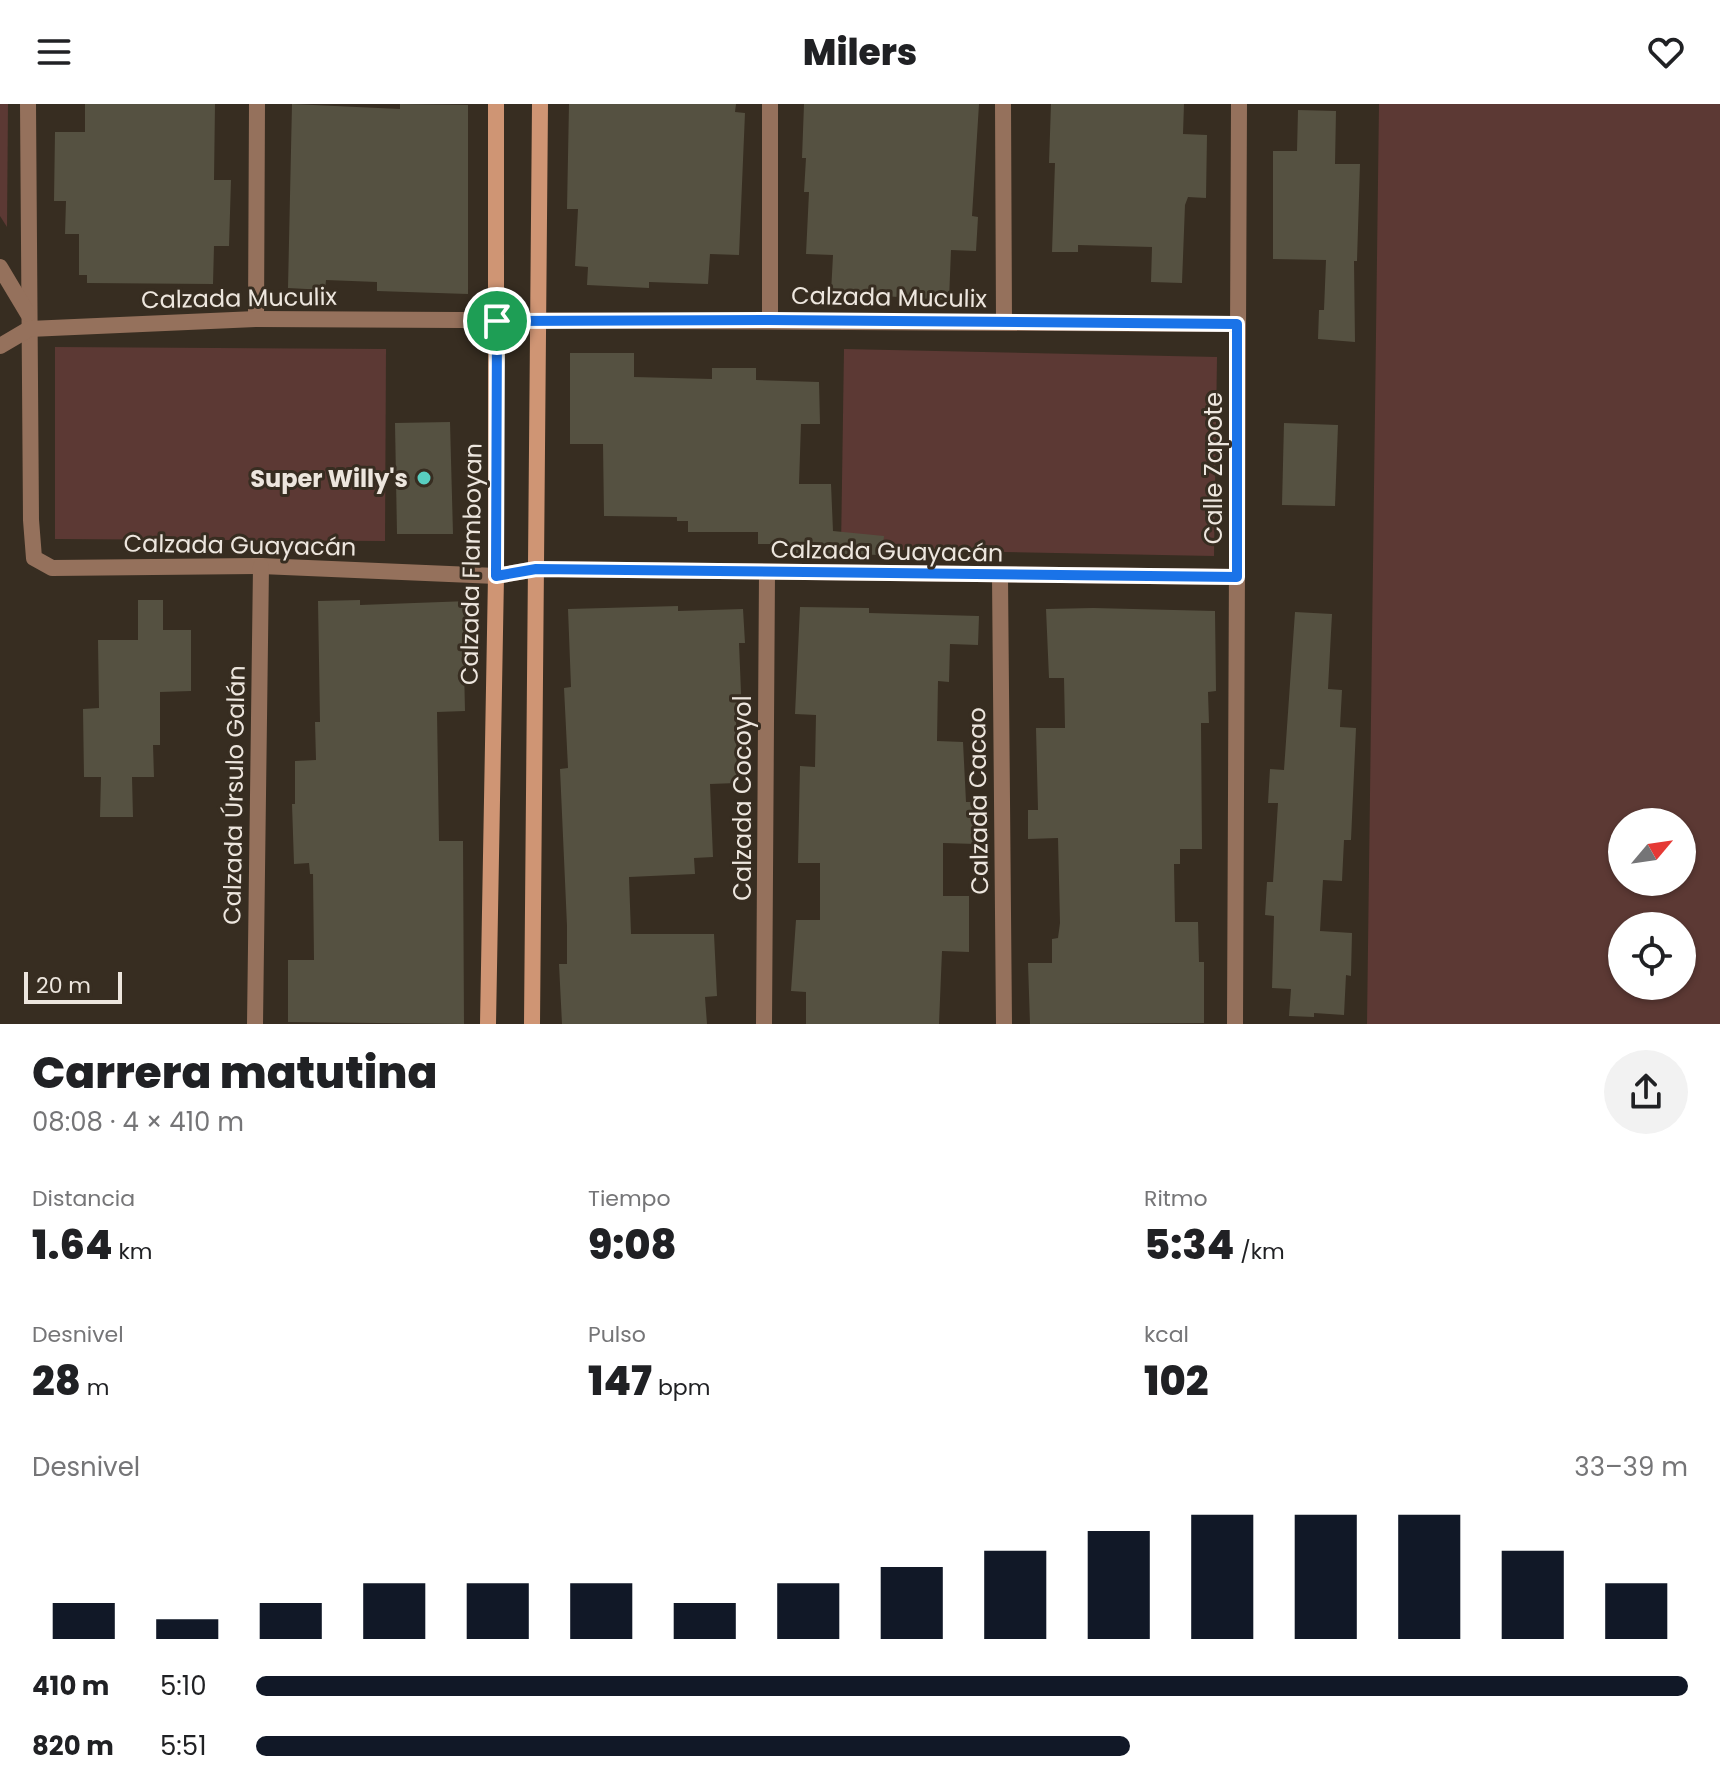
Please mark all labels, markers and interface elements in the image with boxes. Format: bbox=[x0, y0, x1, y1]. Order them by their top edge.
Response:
text: Milers bbox=[803, 27, 917, 78]
icon: menu bbox=[32, 30, 76, 74]
icon: heart bbox=[1644, 30, 1688, 74]
street label: Calzada Muculix bbox=[791, 279, 988, 315]
street label: Calzada Muculix bbox=[141, 280, 338, 316]
pin bbox=[463, 287, 531, 355]
icon: arrive bbox=[475, 299, 519, 343]
street label: Calle Zapote bbox=[1197, 392, 1230, 544]
street label: Calzada Flamboyan bbox=[452, 443, 490, 685]
place label: Super Willy's bbox=[250, 462, 408, 495]
marker: Super Willy's bbox=[415, 469, 433, 487]
street label: Calzada Guayacán bbox=[123, 526, 357, 564]
street label: Calzada Guayacán bbox=[770, 532, 1004, 570]
street label: Calzada Úrsulo Galán bbox=[215, 665, 253, 925]
street label: Calzada Cocoyol bbox=[726, 695, 759, 901]
street label: Calzada Cacao bbox=[960, 707, 996, 895]
north arrow bbox=[1608, 808, 1696, 896]
map controls bbox=[1608, 808, 1696, 1000]
button: locate bbox=[1608, 912, 1696, 1000]
scale bar bbox=[24, 968, 122, 1004]
text: 20 m bbox=[36, 970, 91, 1001]
text: Carrera matutina bbox=[32, 1042, 437, 1103]
button: share bbox=[1604, 1050, 1688, 1134]
text: 08:08 · 4 × 410 m bbox=[32, 1104, 244, 1140]
text: Distancia bbox=[32, 1183, 135, 1214]
text: Tiempo bbox=[588, 1183, 671, 1214]
text: Ritmo bbox=[1144, 1183, 1208, 1214]
text: 1.64 bbox=[32, 1217, 113, 1273]
text: 9:08 bbox=[588, 1217, 677, 1273]
text: 5:34 bbox=[1144, 1217, 1234, 1273]
text: km bbox=[113, 1236, 152, 1267]
text: /km bbox=[1234, 1236, 1285, 1267]
text: Desnivel bbox=[32, 1319, 124, 1350]
text: Pulso bbox=[588, 1319, 646, 1350]
text: kcal bbox=[1144, 1319, 1189, 1350]
text: 28 bbox=[32, 1353, 81, 1409]
text: 147 bbox=[588, 1353, 652, 1409]
text: 102 bbox=[1144, 1353, 1209, 1409]
text: m bbox=[81, 1372, 109, 1403]
text: bpm bbox=[652, 1372, 710, 1403]
text: Desnivel bbox=[32, 1449, 140, 1485]
text: 33–39 m bbox=[1574, 1449, 1688, 1485]
text: 410 m bbox=[32, 1668, 109, 1704]
text: 5:10 bbox=[160, 1668, 207, 1704]
text: 820 m bbox=[32, 1728, 114, 1764]
text: 5:51 bbox=[160, 1728, 207, 1764]

